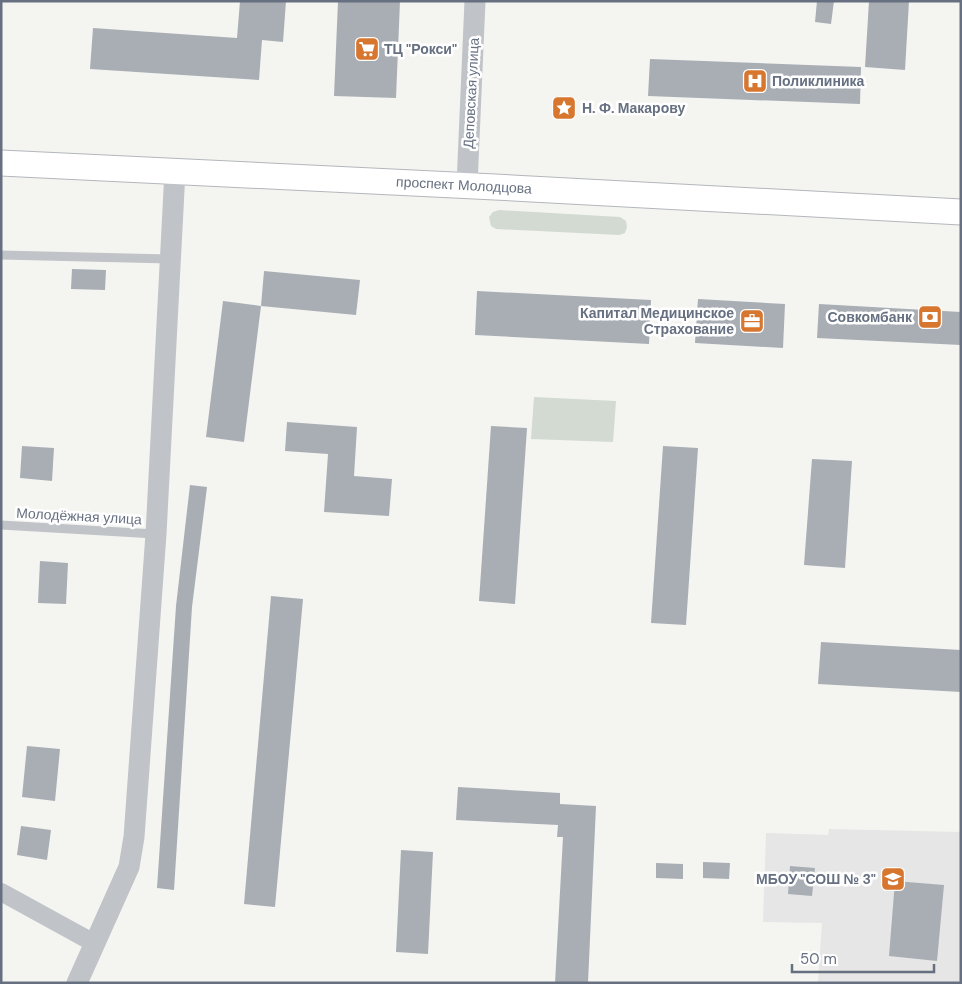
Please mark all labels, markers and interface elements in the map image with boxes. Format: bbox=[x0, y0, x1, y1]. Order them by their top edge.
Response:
supermarket icon: ТЦ "Рокси" bbox=[354, 36, 380, 62]
street label: Деповская улица bbox=[459, 37, 483, 149]
place label: ТЦ "Рокси" bbox=[384, 40, 457, 58]
hospital icon: Поликлиника bbox=[742, 68, 768, 94]
place label: Поликлиника bbox=[772, 72, 865, 90]
place icon: Н. Ф. Макарову bbox=[551, 95, 577, 121]
place label: Н. Ф. Макарову bbox=[582, 99, 685, 117]
street label: проспект Молодцова bbox=[396, 172, 533, 198]
place label: Капитал Медицинское Страхование bbox=[580, 304, 734, 338]
bank icon: Совкомбанк bbox=[917, 304, 943, 330]
office icon: Капитал Медицинское Страхование bbox=[739, 308, 765, 334]
place label: Совкомбанк bbox=[827, 308, 913, 326]
street label: Молодёжная улица bbox=[16, 504, 142, 528]
school or university icon: МБОУ "СОШ № 3" bbox=[880, 866, 906, 892]
place label: МБОУ "СОШ № 3" bbox=[756, 870, 876, 888]
scale bar bbox=[792, 942, 934, 974]
text: 50 m bbox=[800, 949, 837, 969]

